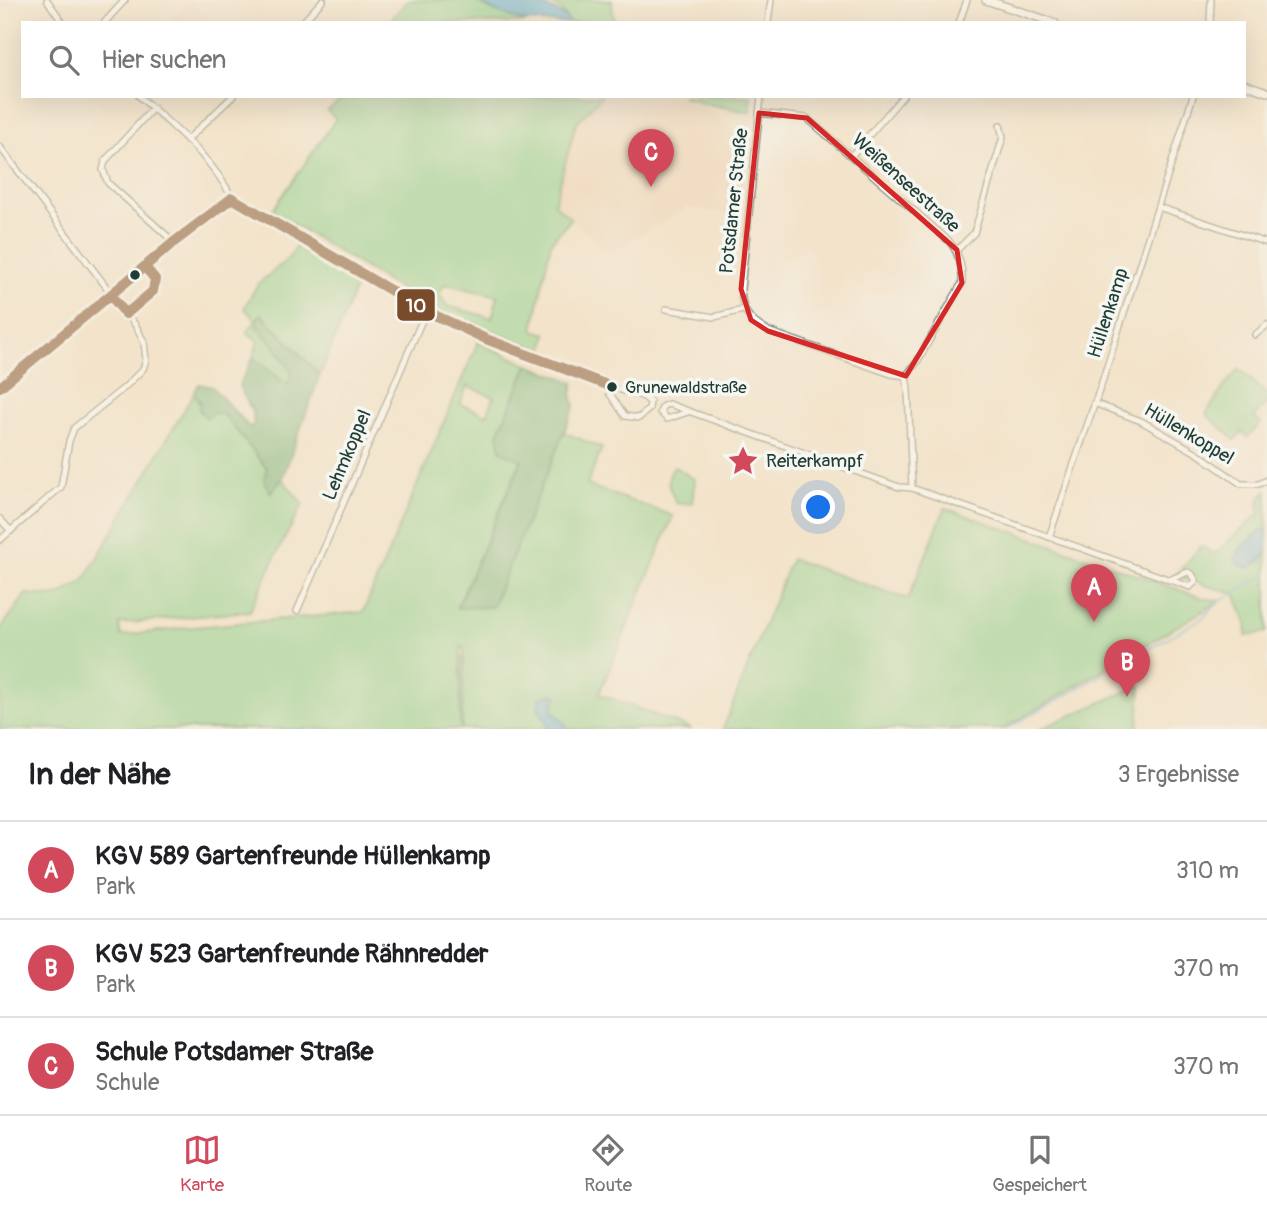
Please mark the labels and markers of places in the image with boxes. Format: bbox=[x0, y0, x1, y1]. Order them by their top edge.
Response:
pin: C bbox=[628, 129, 674, 187]
unlabelled marker bbox=[128, 268, 142, 282]
place label: Grunewaldstraße bbox=[625, 377, 747, 398]
marker: Grunewaldstraße bbox=[605, 380, 619, 394]
place icon: Reiterkampf bbox=[726, 444, 760, 478]
place label: Reiterkampf bbox=[766, 449, 864, 473]
pin: A bbox=[1071, 564, 1117, 622]
pin: B bbox=[1104, 639, 1150, 697]

